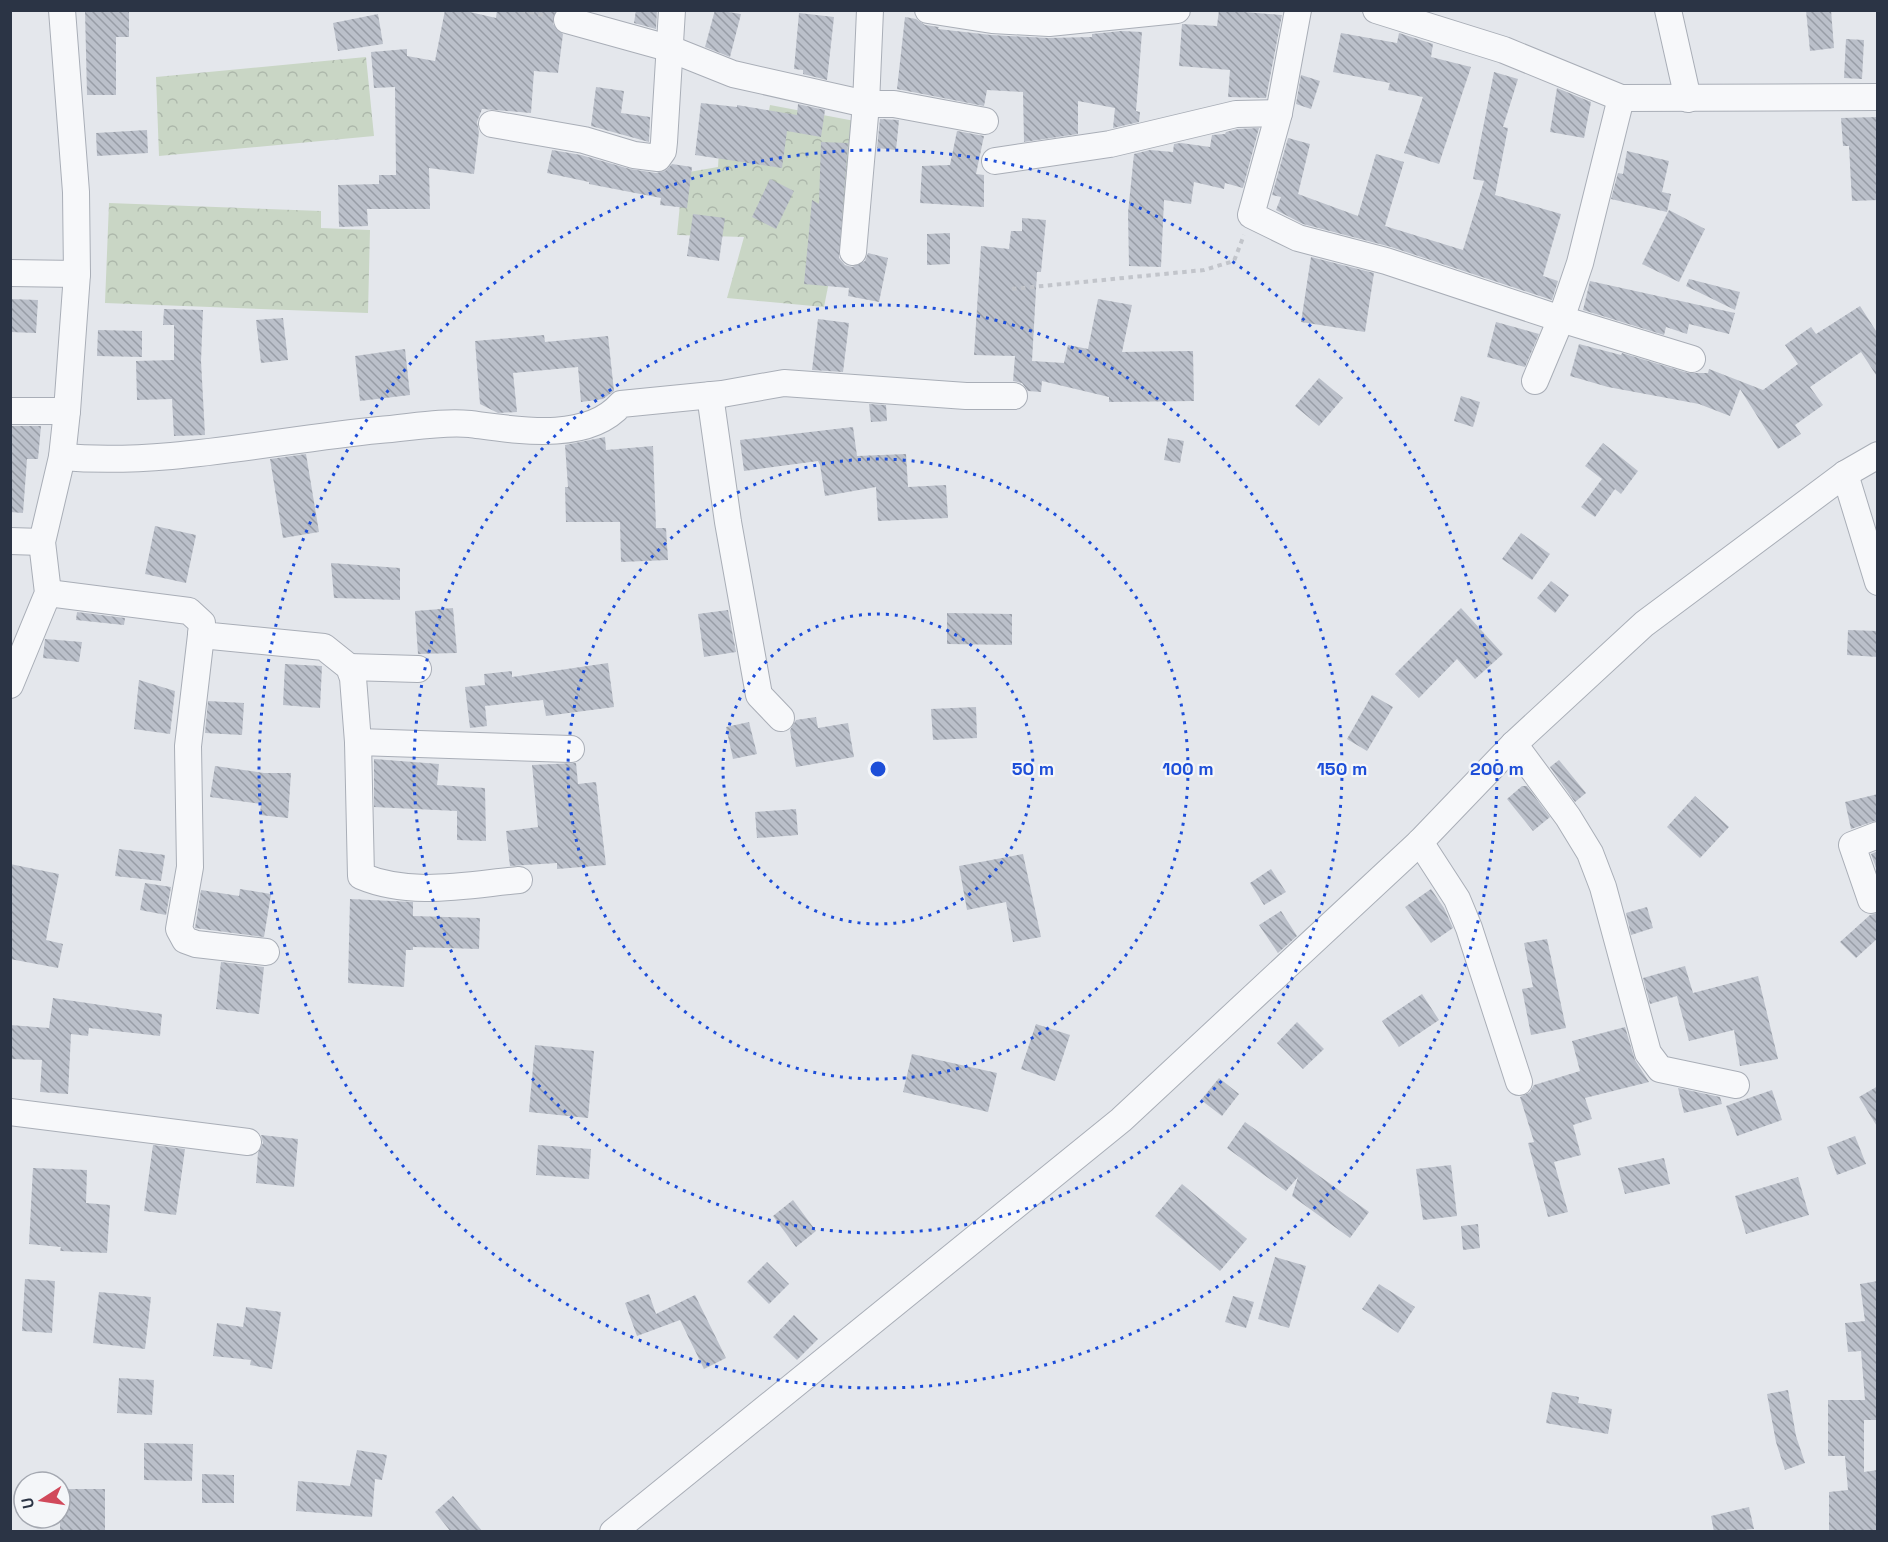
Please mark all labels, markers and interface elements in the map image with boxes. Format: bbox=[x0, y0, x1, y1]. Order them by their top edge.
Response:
text: 50 m bbox=[1012, 757, 1054, 780]
text: 100 m bbox=[1162, 757, 1214, 780]
text: 150 m bbox=[1317, 757, 1367, 780]
text: 200 m bbox=[1470, 757, 1524, 780]
centre of rings bbox=[868, 759, 888, 779]
north arrow bbox=[12, 1470, 72, 1530]
text: U bbox=[16, 1496, 39, 1510]

